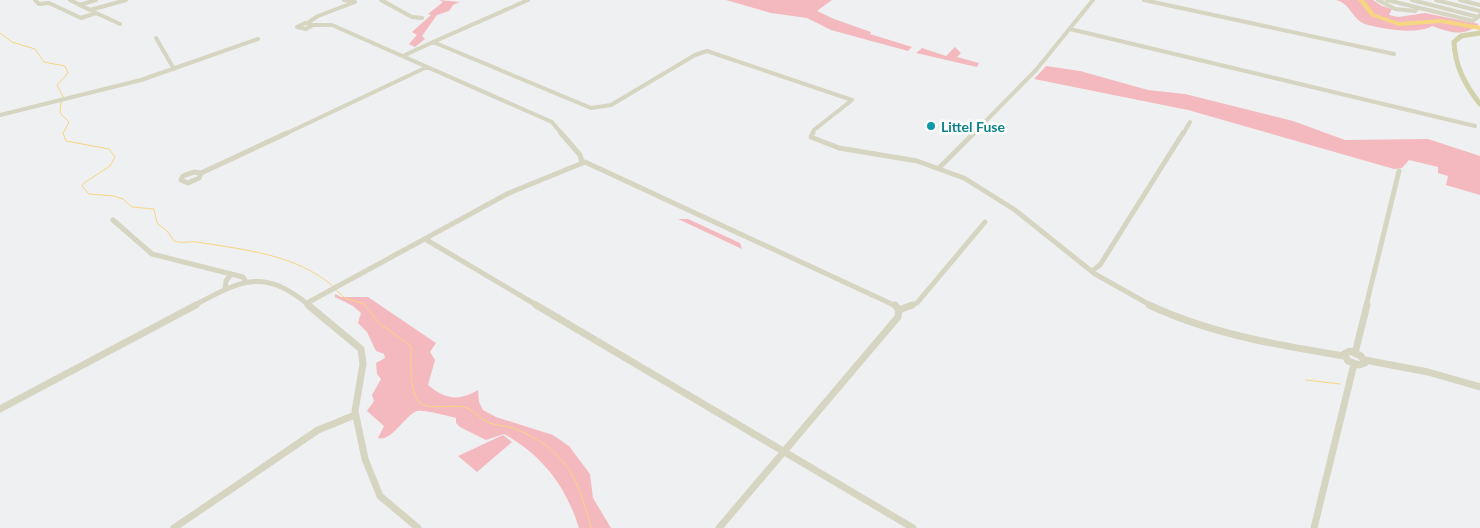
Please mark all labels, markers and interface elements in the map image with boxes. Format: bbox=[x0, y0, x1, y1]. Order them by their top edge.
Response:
place label: Littel Fuse bbox=[941, 118, 1005, 135]
marker: Littel Fuse bbox=[925, 120, 937, 132]

